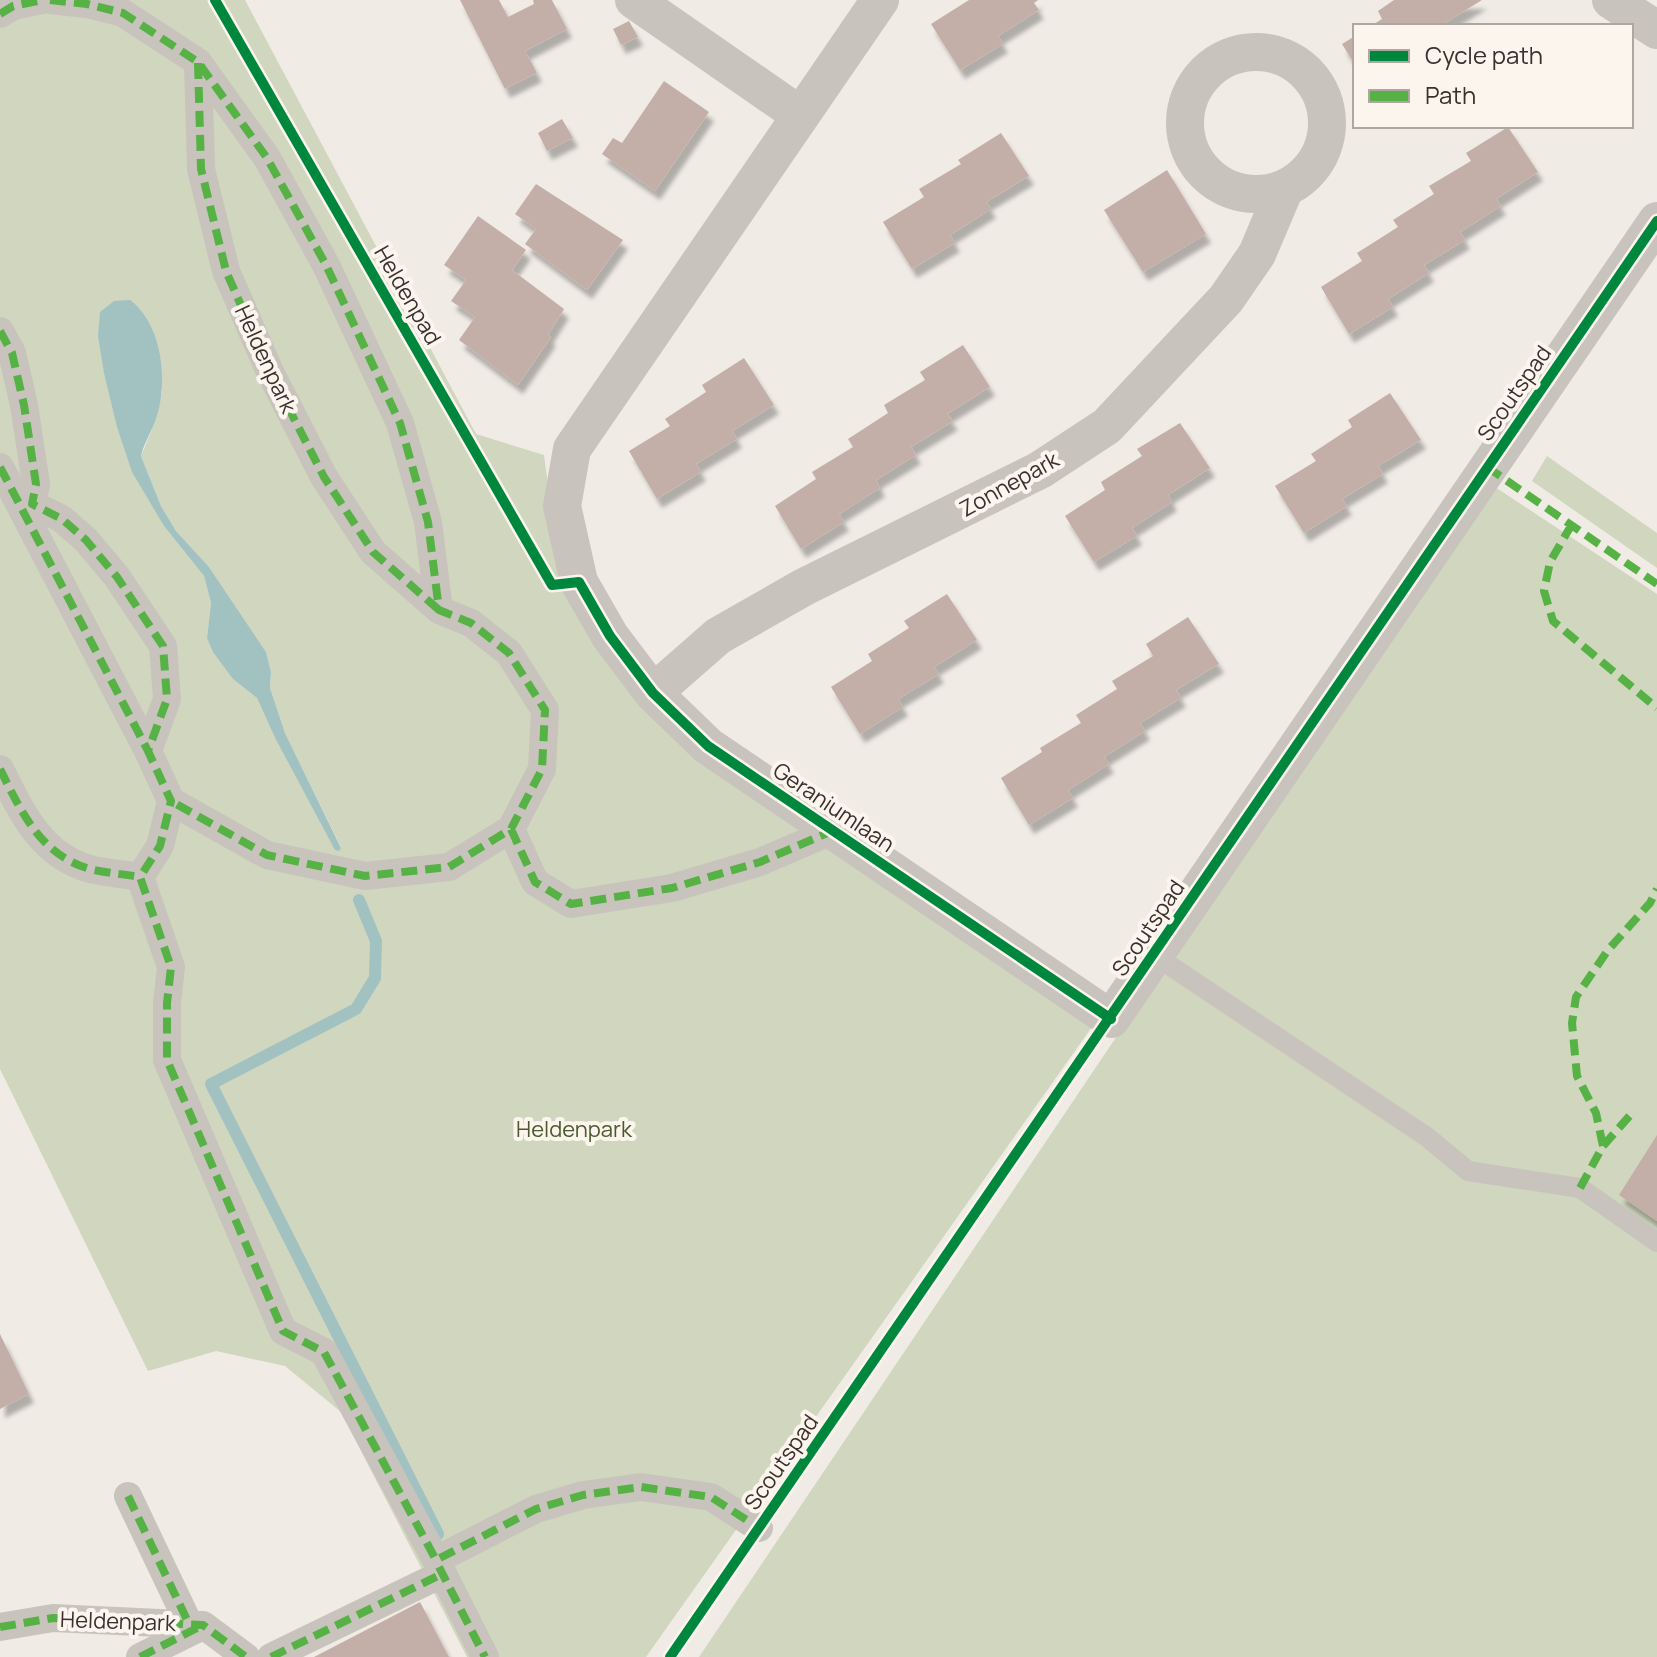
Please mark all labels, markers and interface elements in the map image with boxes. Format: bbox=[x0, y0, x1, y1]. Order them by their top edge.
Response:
legend bbox=[1353, 24, 1633, 128]
text: Cycle path bbox=[1425, 38, 1543, 71]
text: Path bbox=[1425, 78, 1476, 111]
street label: Heldenpad bbox=[368, 240, 448, 350]
street label: Heldenpark bbox=[228, 300, 305, 419]
street label: Scoutspad bbox=[1470, 339, 1558, 447]
street label: Zonnepark bbox=[954, 444, 1065, 524]
street label: Geraniumlaan bbox=[767, 755, 901, 859]
street label: Scoutspad bbox=[1105, 874, 1191, 982]
park label: Heldenpark bbox=[516, 1114, 633, 1144]
street label: Scoutspad bbox=[737, 1408, 825, 1516]
street label: Heldenpark bbox=[60, 1604, 177, 1638]

